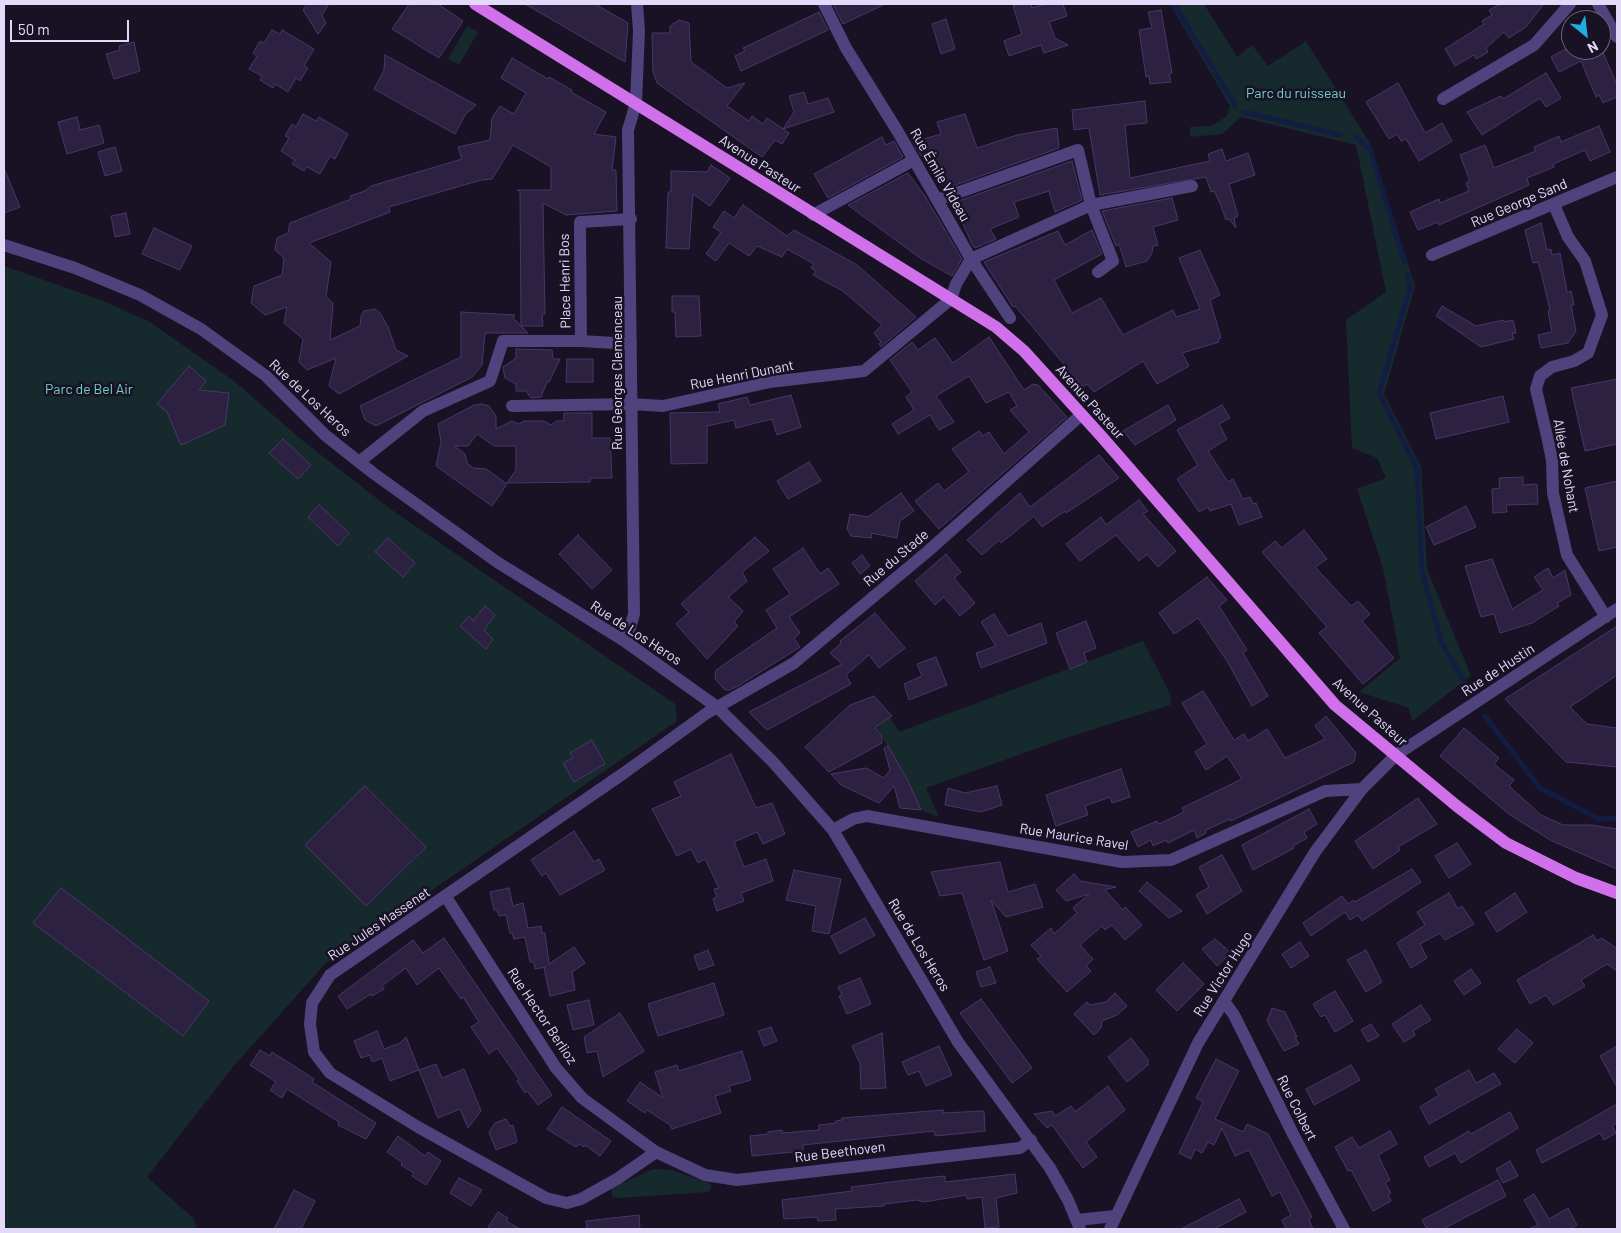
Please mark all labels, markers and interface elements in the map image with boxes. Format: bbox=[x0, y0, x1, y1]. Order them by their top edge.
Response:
scale bar bbox=[12, 10, 131, 42]
north arrow bbox=[1561, 10, 1611, 60]
text: 50 m bbox=[18, 20, 50, 38]
text: N bbox=[1585, 38, 1601, 57]
park label: Parc du ruisseau bbox=[1246, 85, 1346, 101]
street label: Rue Émile Videau bbox=[906, 125, 974, 225]
street label: Avenue Pasteur bbox=[716, 131, 804, 197]
street label: Rue George Sand bbox=[1468, 175, 1570, 231]
street label: Place Henri Bos bbox=[556, 233, 574, 329]
street label: Rue Georges Clemenceau bbox=[609, 296, 625, 450]
street label: Rue de Los Heros bbox=[266, 356, 354, 440]
street label: Rue Henri Dunant bbox=[689, 357, 795, 393]
street label: Avenue Pasteur bbox=[1052, 361, 1128, 443]
park label: Parc de Bel Air bbox=[45, 381, 133, 397]
street label: Allée de Nohant bbox=[1549, 418, 1583, 514]
street label: Rue du Stade bbox=[860, 526, 932, 590]
street label: Rue de Los Heros bbox=[587, 597, 685, 669]
street label: Rue de Hustin bbox=[1458, 640, 1538, 700]
street label: Avenue Pasteur bbox=[1329, 674, 1411, 750]
street label: Rue Maurice Ravel bbox=[1018, 820, 1130, 854]
street label: Rue Jules Massenet bbox=[325, 884, 433, 964]
street label: Rue de Los Heros bbox=[885, 896, 953, 994]
street label: Rue Victor Hugo bbox=[1190, 928, 1256, 1020]
street label: Rue Hector Berlioz bbox=[504, 965, 580, 1067]
street label: Rue Colbert bbox=[1273, 1073, 1321, 1143]
street label: Rue Beethoven bbox=[794, 1138, 886, 1166]

